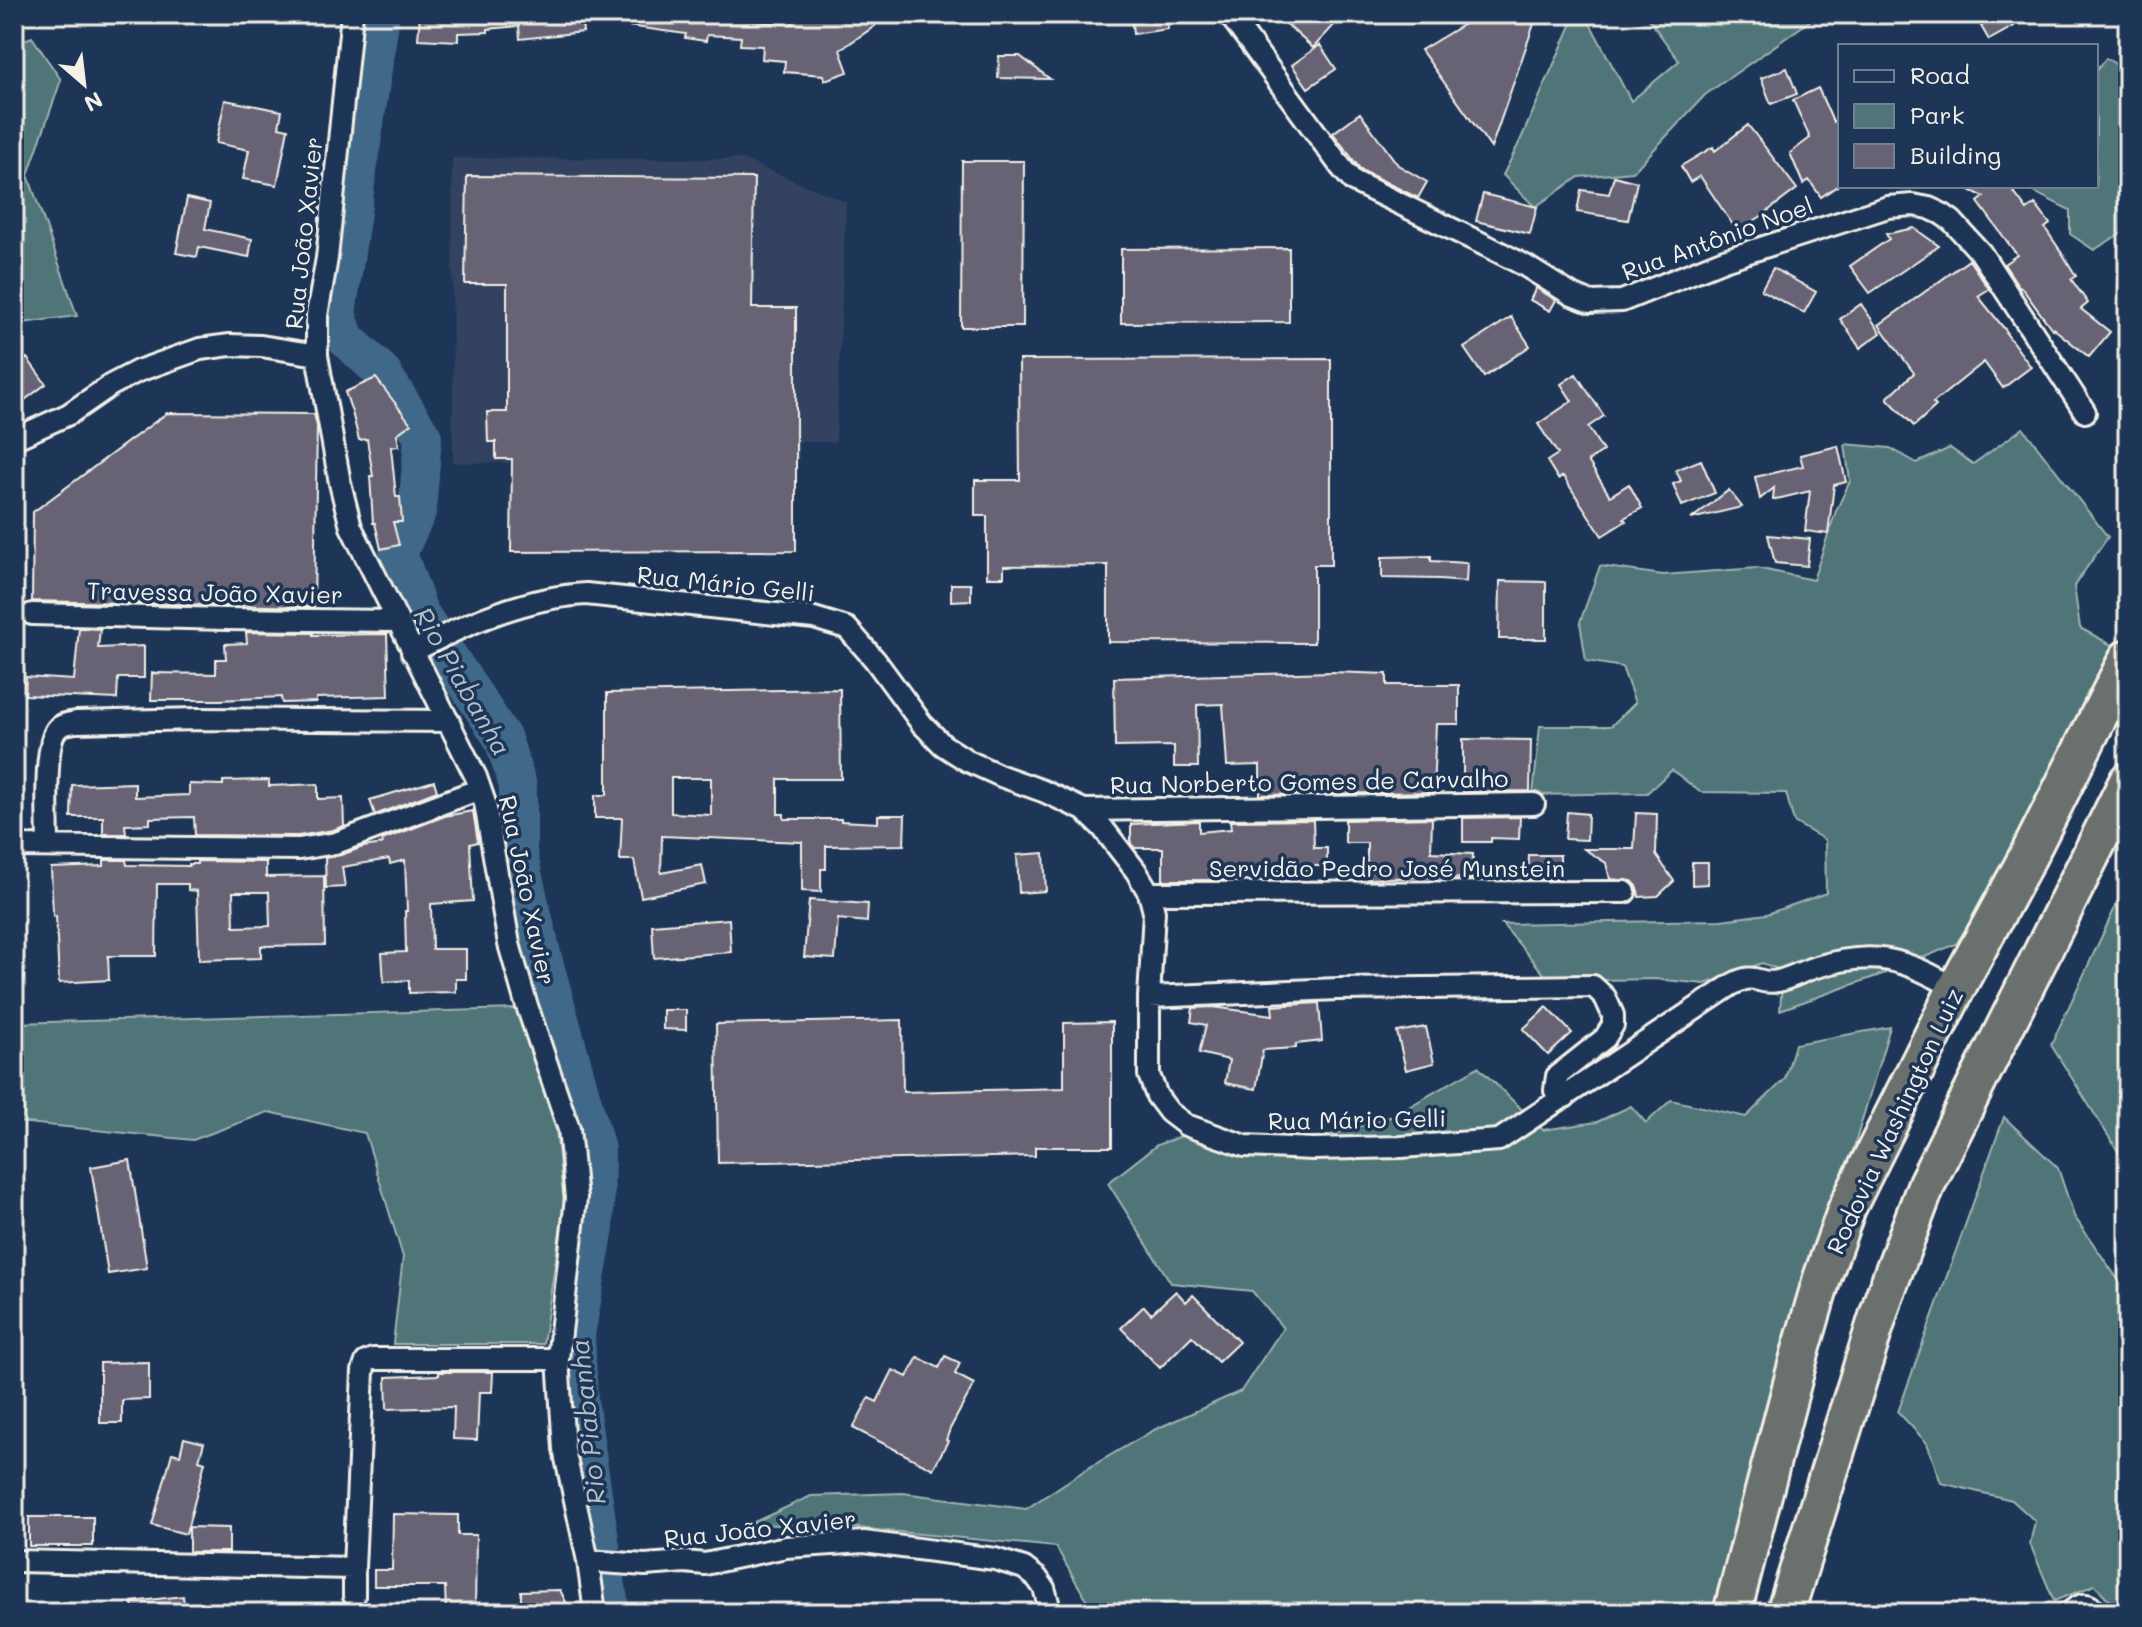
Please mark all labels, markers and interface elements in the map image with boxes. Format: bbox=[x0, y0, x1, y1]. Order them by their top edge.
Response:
north arrow bbox=[44, 44, 124, 124]
legend bbox=[1838, 44, 2098, 188]
text: Road bbox=[1910, 59, 1970, 90]
text: N bbox=[79, 85, 108, 119]
text: Park bbox=[1910, 99, 1964, 130]
street label: Rua João Xavier bbox=[277, 135, 329, 331]
text: Building bbox=[1910, 139, 2001, 170]
street label: Rua Antônio Noel bbox=[1617, 189, 1817, 287]
street label: Rua Mário Gelli bbox=[636, 558, 816, 608]
street label: Travessa João Xavier bbox=[87, 574, 343, 610]
water label: Rio Piabanha bbox=[407, 600, 519, 762]
street label: Rua Norberto Gomes de Carvalho bbox=[1110, 762, 1508, 800]
street label: Rua João Xavier bbox=[493, 792, 563, 988]
street label: Servidão Pedro José Munstein bbox=[1209, 852, 1565, 883]
street label: Rodovia Washington Luiz bbox=[1819, 983, 1969, 1259]
street label: Rua Mário Gelli bbox=[1267, 1102, 1447, 1136]
water label: Rio Piabanha bbox=[561, 1337, 613, 1507]
street label: Rua João Xavier bbox=[662, 1502, 858, 1554]

